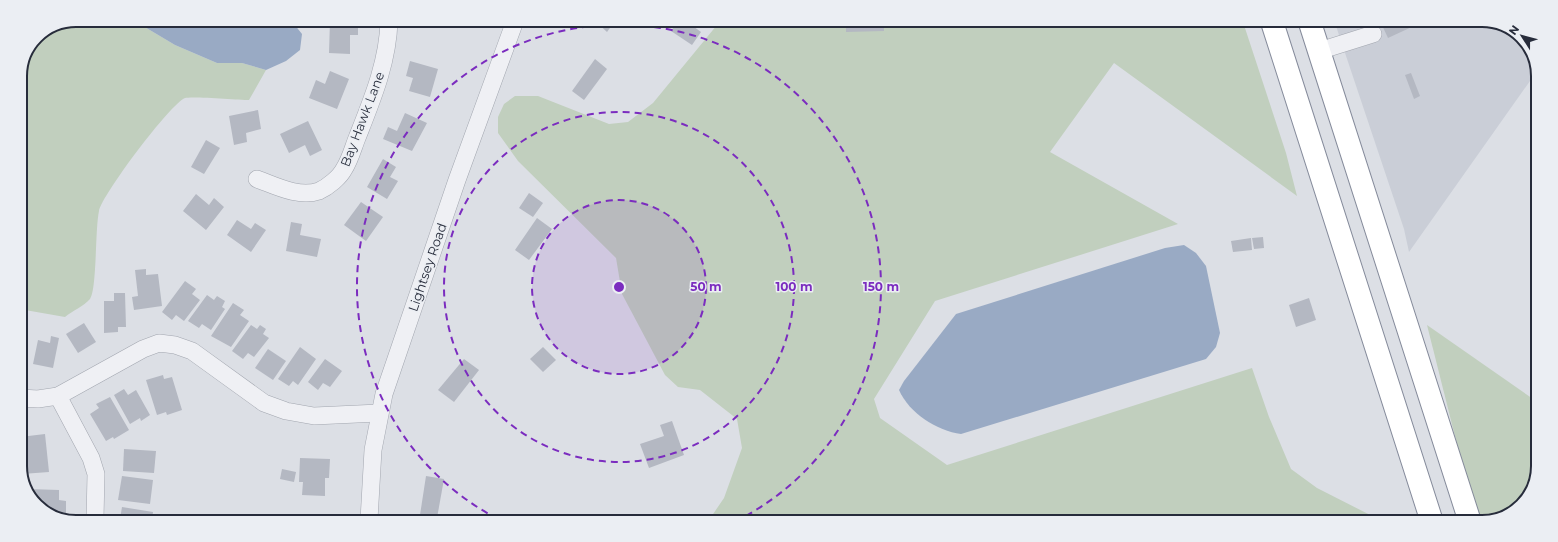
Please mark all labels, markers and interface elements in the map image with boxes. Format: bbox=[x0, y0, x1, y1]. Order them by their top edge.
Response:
north arrow bbox=[1502, 16, 1542, 56]
text: N bbox=[1506, 22, 1522, 38]
street label: Bay Hawk Lane bbox=[337, 69, 388, 169]
street label: Lightsey Road bbox=[404, 221, 450, 313]
text: 50 m bbox=[690, 279, 722, 294]
text: 100 m bbox=[776, 279, 812, 294]
text: 150 m bbox=[863, 279, 899, 294]
centre of rings bbox=[612, 280, 626, 294]

